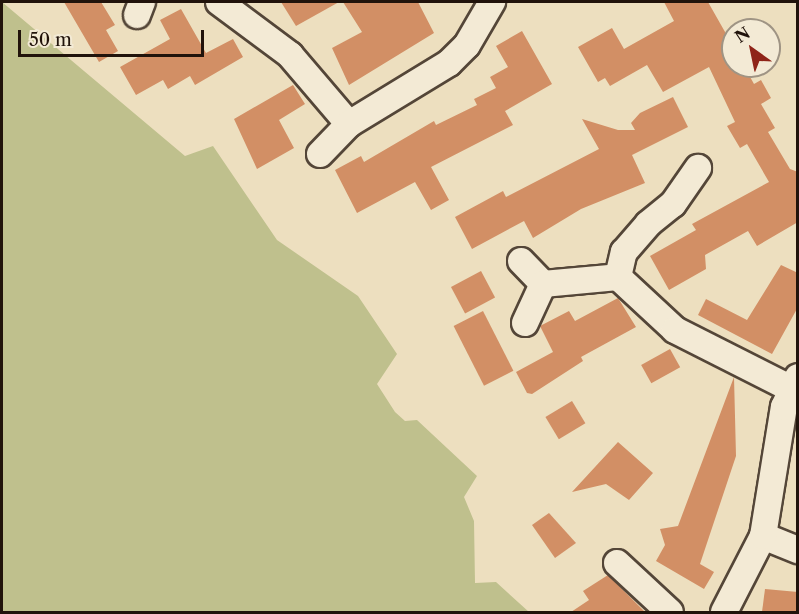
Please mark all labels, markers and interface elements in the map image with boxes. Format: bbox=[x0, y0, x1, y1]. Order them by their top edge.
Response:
scale bar bbox=[21, 18, 207, 56]
north arrow bbox=[721, 18, 781, 78]
text: N bbox=[731, 22, 754, 47]
text: 50 m bbox=[29, 29, 72, 51]

